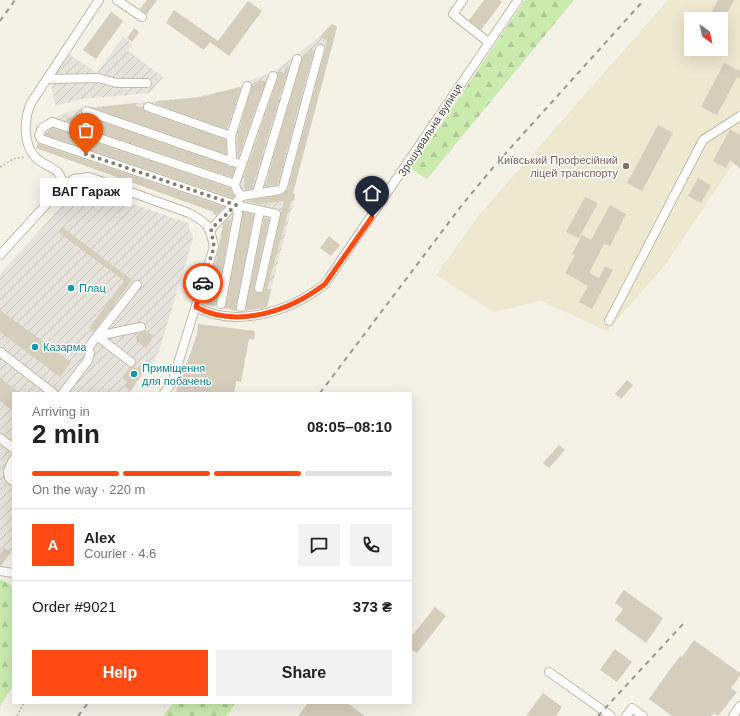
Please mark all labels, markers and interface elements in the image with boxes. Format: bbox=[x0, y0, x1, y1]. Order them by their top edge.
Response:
north arrow bbox=[684, 12, 728, 56]
map controls bbox=[684, 12, 728, 56]
street label: Зрошувальна вулиця bbox=[396, 81, 464, 179]
pin bbox=[69, 113, 103, 154]
icon: bag bbox=[75, 119, 97, 141]
place label: Київський Професійний ліцей транспорту bbox=[498, 154, 618, 179]
marker: Київський Професійний ліцей транспорту bbox=[621, 161, 631, 171]
pin bbox=[355, 176, 389, 217]
callout: ВАГ Гараж bbox=[40, 178, 132, 206]
icon: home bbox=[361, 182, 383, 204]
text: ВАГ Гараж bbox=[52, 184, 120, 199]
courier bbox=[183, 263, 223, 303]
icon: car bbox=[192, 272, 214, 294]
place label: Плац bbox=[79, 282, 106, 294]
marker: Плац bbox=[66, 283, 76, 293]
place label: Казарма bbox=[43, 341, 87, 353]
marker: Казарма bbox=[30, 342, 40, 352]
place label: Приміщення для побачень bbox=[142, 362, 212, 387]
marker: Приміщення для побачень bbox=[129, 369, 139, 379]
text: Arriving in bbox=[32, 404, 90, 419]
text: 08:05–08:10 bbox=[307, 418, 392, 435]
text: 2 min bbox=[32, 419, 100, 449]
text: On the way · 220 m bbox=[32, 482, 145, 497]
button: chat bbox=[298, 524, 340, 566]
button: phone bbox=[350, 524, 392, 566]
text: Alex bbox=[84, 529, 116, 546]
text: A bbox=[48, 536, 58, 553]
text: Courier · 4.6 bbox=[84, 546, 156, 561]
text: Order #9021 bbox=[32, 598, 116, 615]
text: 373 ₴ bbox=[353, 598, 392, 615]
button: Help bbox=[32, 650, 208, 696]
button: Share bbox=[216, 650, 392, 696]

